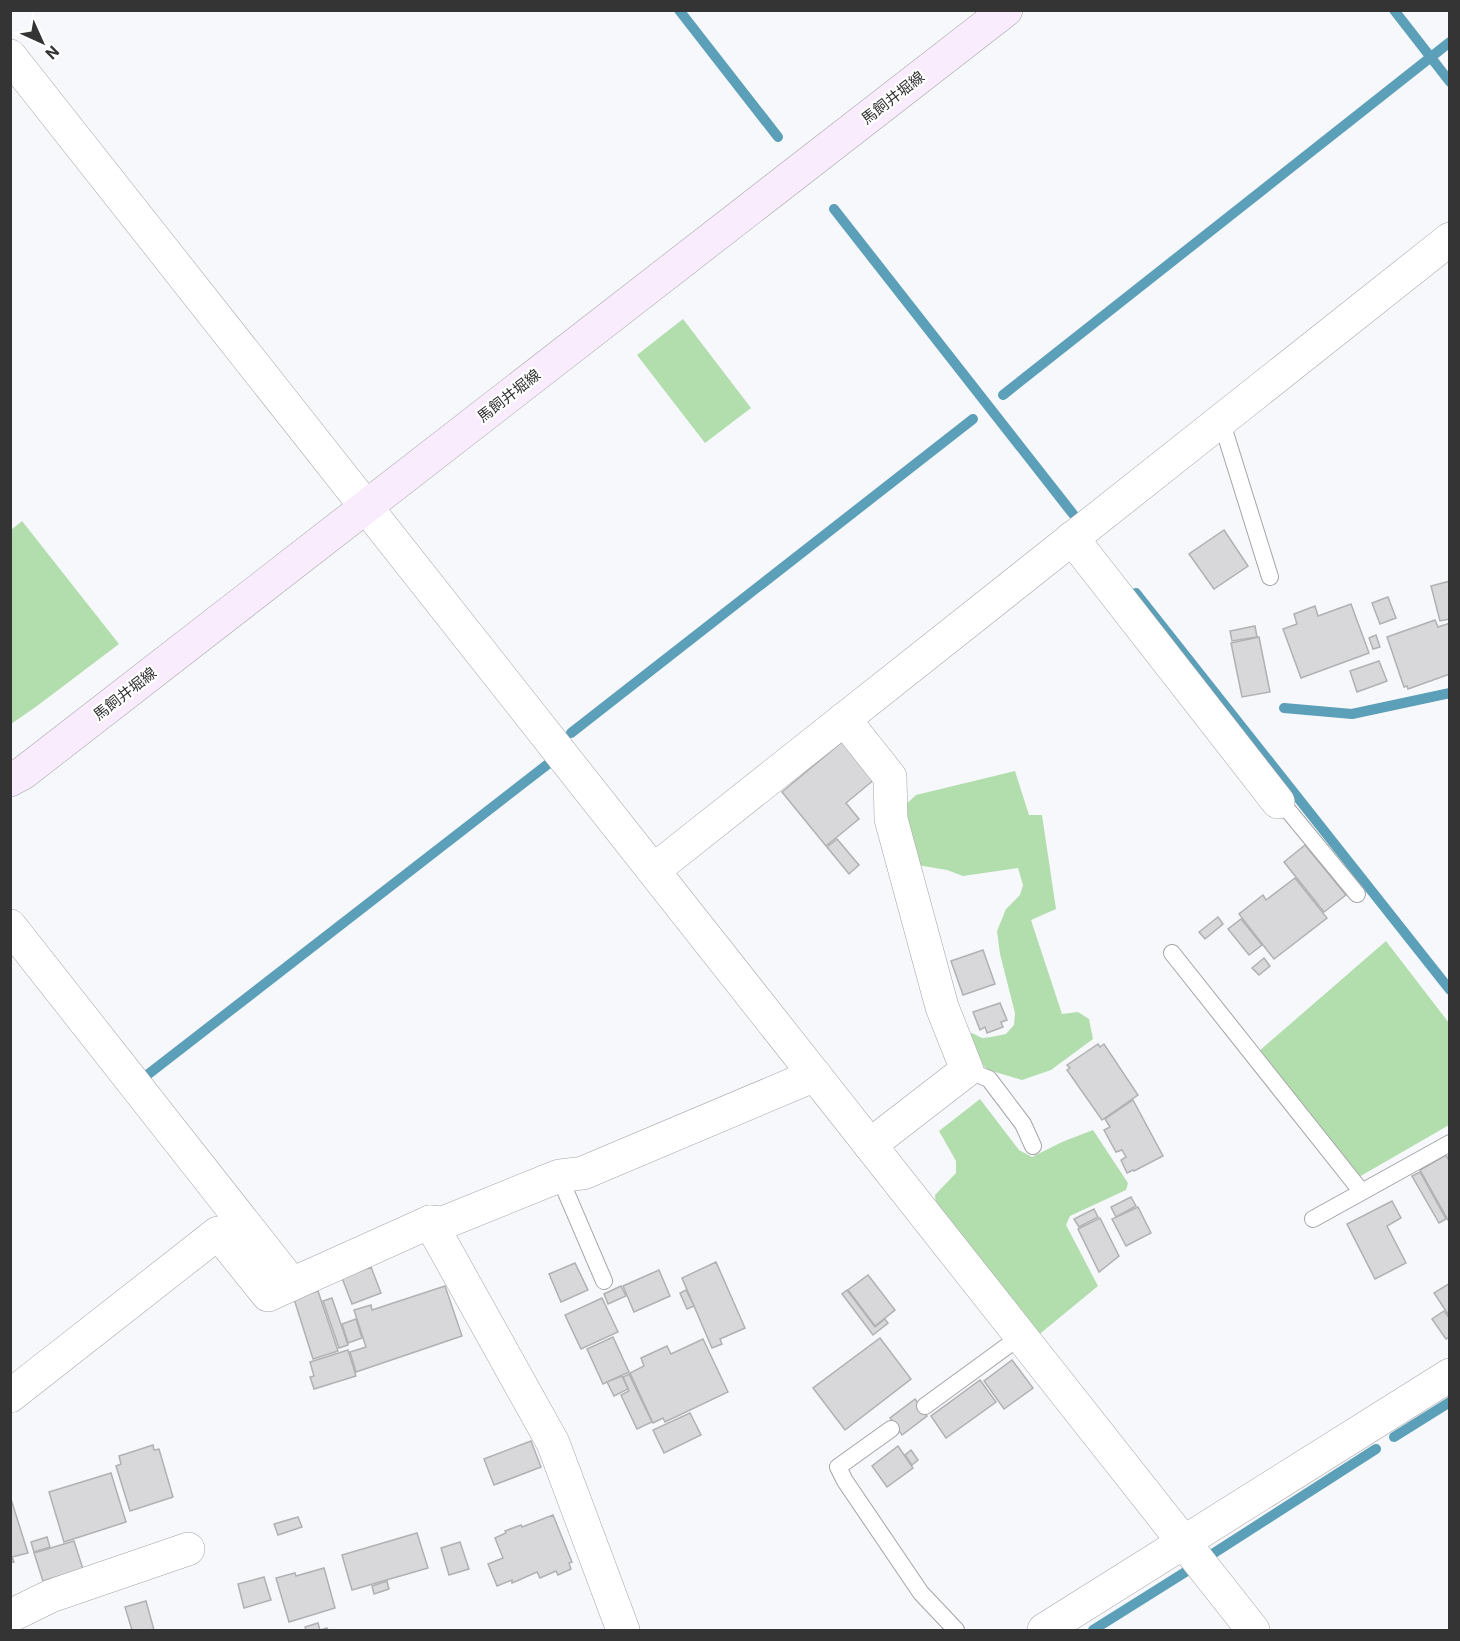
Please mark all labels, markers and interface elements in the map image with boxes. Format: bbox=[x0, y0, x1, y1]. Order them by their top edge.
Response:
north arrow bbox=[12, 12, 72, 72]
text: N bbox=[42, 42, 63, 63]
street label: 馬飼井堀線 bbox=[858, 68, 928, 128]
street label: 馬飼井堀線 bbox=[474, 366, 544, 426]
street label: 馬飼井堀線 bbox=[90, 664, 160, 724]

